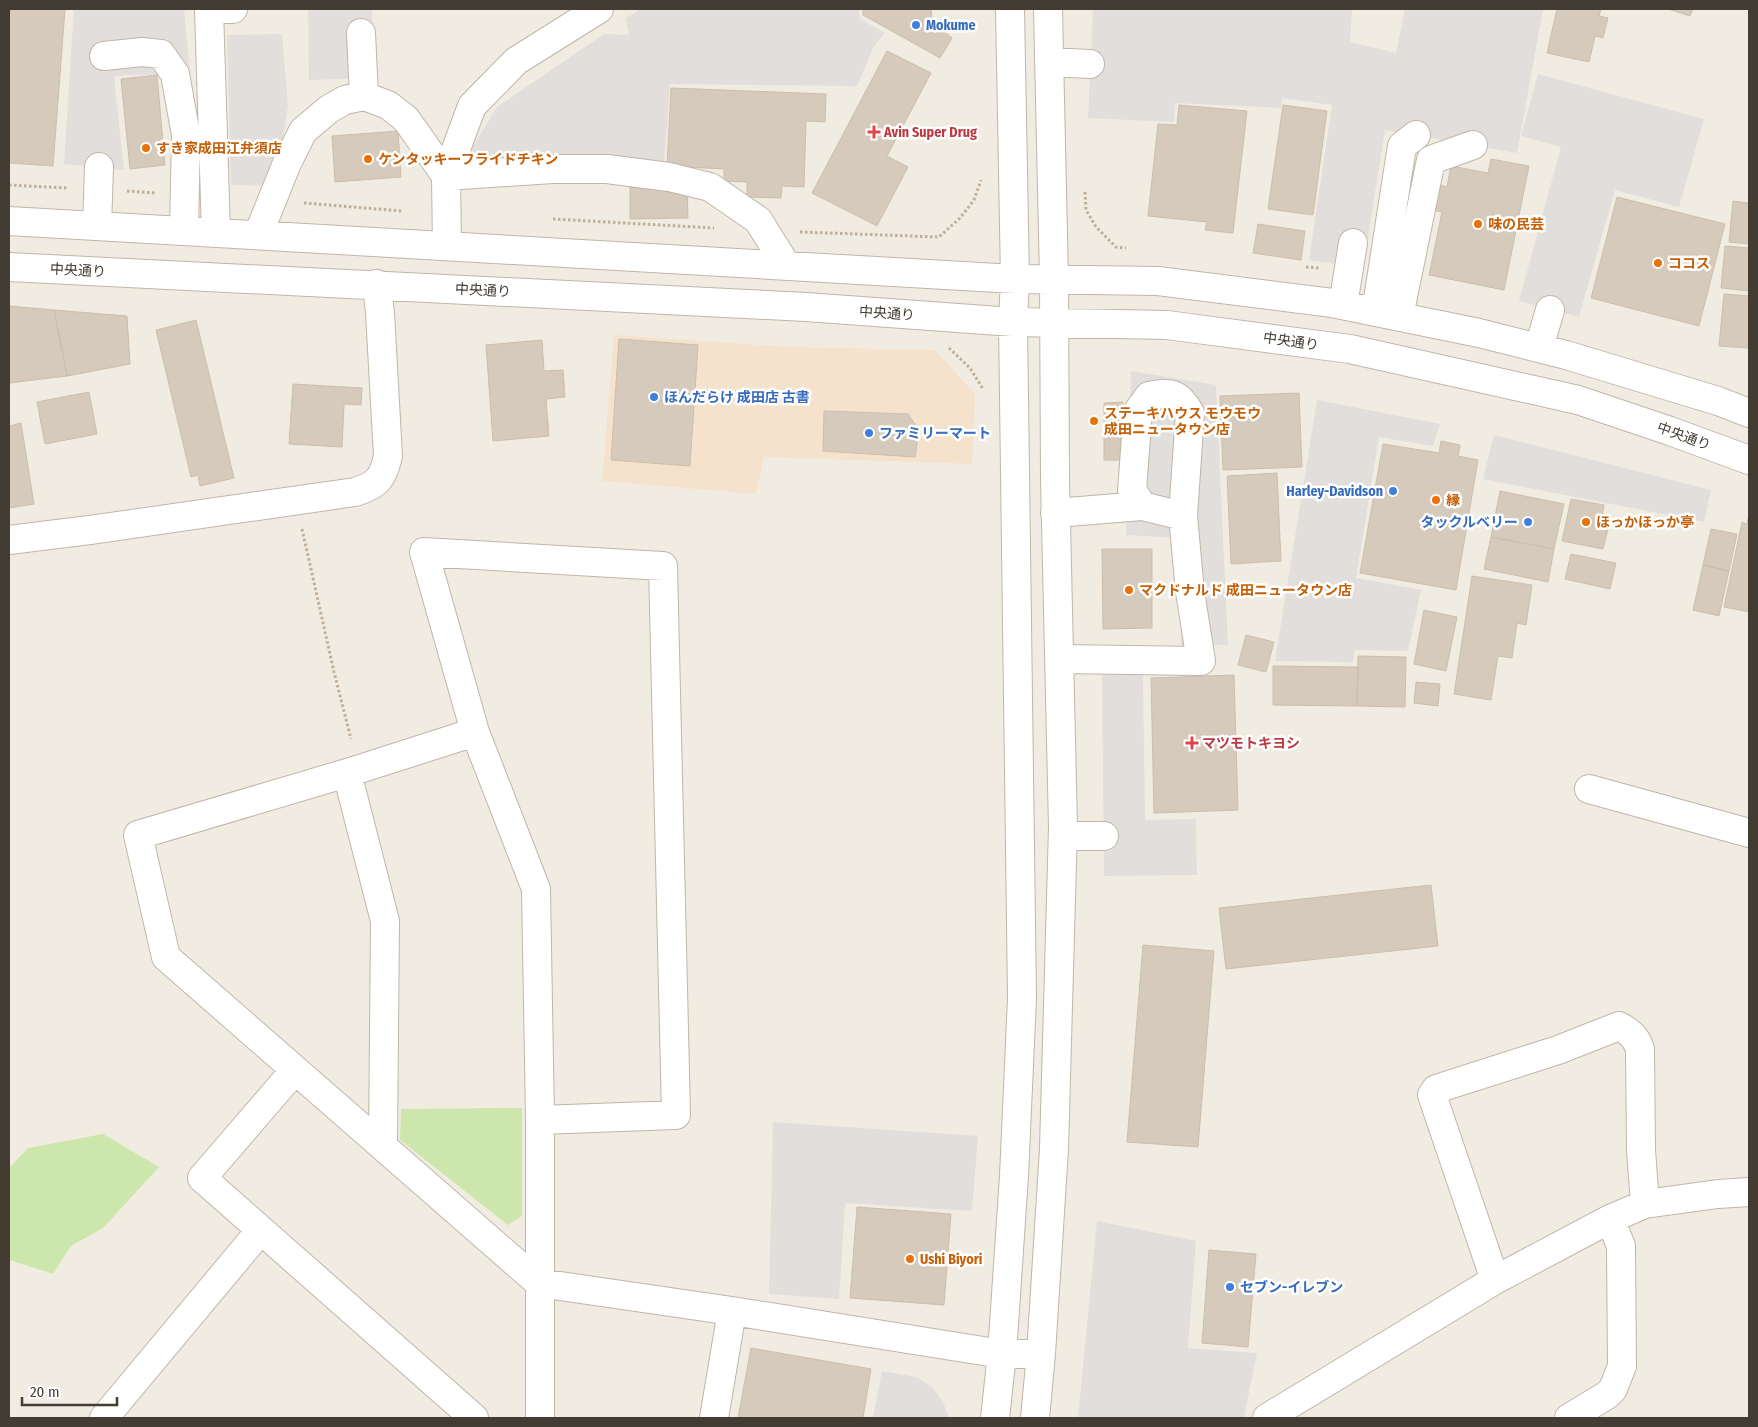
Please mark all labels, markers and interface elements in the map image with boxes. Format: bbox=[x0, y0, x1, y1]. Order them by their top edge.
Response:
place label: Mokume bbox=[926, 17, 976, 34]
marker: Mokume bbox=[910, 19, 922, 31]
place label: Avin Super Drug bbox=[883, 124, 977, 141]
marker: Avin Super Drug bbox=[868, 126, 880, 138]
place label: すき家成田江弁須店 bbox=[156, 140, 282, 157]
marker: すき家成田江弁須店 bbox=[140, 142, 152, 154]
place label: ケンタッキーフライドチキン bbox=[378, 151, 558, 168]
marker: ケンタッキーフライドチキン bbox=[362, 153, 374, 165]
place label: 味の民芸 bbox=[1488, 216, 1544, 233]
marker: 味の民芸 bbox=[1472, 218, 1484, 230]
place label: ココス bbox=[1668, 255, 1710, 272]
marker: ココス bbox=[1652, 257, 1664, 269]
street label: 中央通り bbox=[50, 261, 106, 280]
street label: 中央通り bbox=[455, 281, 511, 300]
street label: 中央通り bbox=[858, 303, 915, 324]
street label: 中央通り bbox=[1262, 329, 1320, 354]
place label: ほんだらけ 成田店 古書 bbox=[664, 389, 810, 406]
marker: ほんだらけ 成田店 古書 bbox=[648, 391, 660, 403]
place label: ステーキハウス モウモウ 成田ニュータウン店 bbox=[1104, 405, 1261, 438]
marker: ステーキハウス モウモウ 成田ニュータウン店 bbox=[1088, 415, 1100, 427]
street label: 中央通り bbox=[1655, 419, 1713, 454]
place label: ファミリーマート bbox=[879, 425, 991, 442]
marker: ファミリーマート bbox=[863, 427, 875, 439]
place label: Harley-Davidson bbox=[1286, 483, 1383, 500]
marker: Harley-Davidson bbox=[1387, 485, 1399, 497]
place label: 縁 bbox=[1446, 492, 1460, 509]
marker: 縁 bbox=[1430, 494, 1442, 506]
place label: タックルベリー bbox=[1420, 514, 1518, 531]
place label: ほっかほっか亭 bbox=[1596, 514, 1694, 531]
marker: タックルベリー bbox=[1522, 516, 1534, 528]
marker: ほっかほっか亭 bbox=[1580, 516, 1592, 528]
place label: マクドナルド 成田ニュータウン店 bbox=[1139, 582, 1352, 599]
marker: マクドナルド 成田ニュータウン店 bbox=[1123, 584, 1135, 596]
place label: マツモトキヨシ bbox=[1202, 735, 1300, 752]
marker: マツモトキヨシ bbox=[1186, 737, 1198, 749]
place label: Ushi Biyori bbox=[920, 1251, 983, 1268]
marker: Ushi Biyori bbox=[904, 1253, 916, 1265]
place label: セブン-イレブン bbox=[1240, 1279, 1343, 1296]
marker: セブン-イレブン bbox=[1224, 1281, 1236, 1293]
scale bar bbox=[22, 1374, 118, 1406]
text: 20 m bbox=[30, 1383, 60, 1401]

